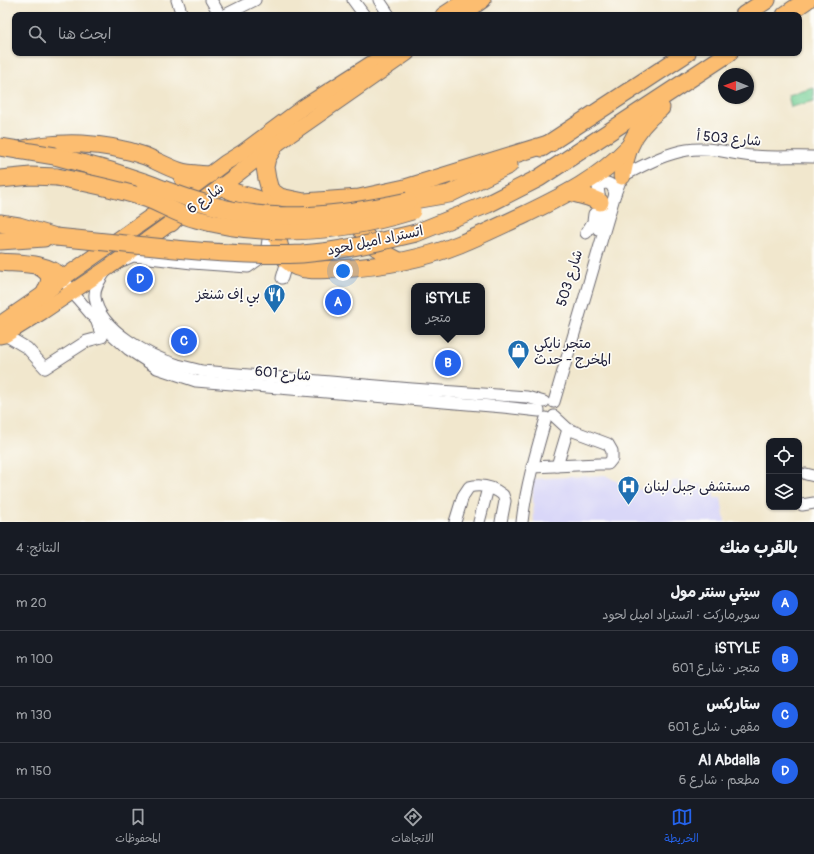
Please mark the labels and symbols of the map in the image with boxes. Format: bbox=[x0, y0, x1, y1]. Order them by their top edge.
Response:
north arrow bbox=[718, 68, 754, 104]
street label: شارع 503 أ bbox=[696, 127, 762, 151]
street label: شارع 6 bbox=[184, 179, 228, 218]
street label: اتستراد اميل لحود bbox=[326, 222, 425, 259]
street label: شارع 503 bbox=[553, 248, 587, 309]
your location bbox=[333, 261, 353, 281]
pin: D bbox=[127, 264, 153, 294]
restaurant icon: بي إف شنغز bbox=[262, 281, 288, 314]
place label: بي إف شنغز bbox=[195, 286, 260, 307]
pin: A bbox=[325, 287, 351, 317]
pin: C bbox=[171, 326, 197, 356]
place label: متجر نايكي المخرج - حدث bbox=[534, 335, 611, 369]
shop icon: متجر نايكي المخرج - حدث bbox=[506, 338, 532, 371]
pin: B bbox=[435, 348, 461, 378]
street label: شارع 601 bbox=[254, 363, 312, 385]
hospital icon: مستشفى جبل لبنان bbox=[615, 473, 641, 506]
place label: مستشفى جبل لبنان bbox=[644, 478, 750, 495]

